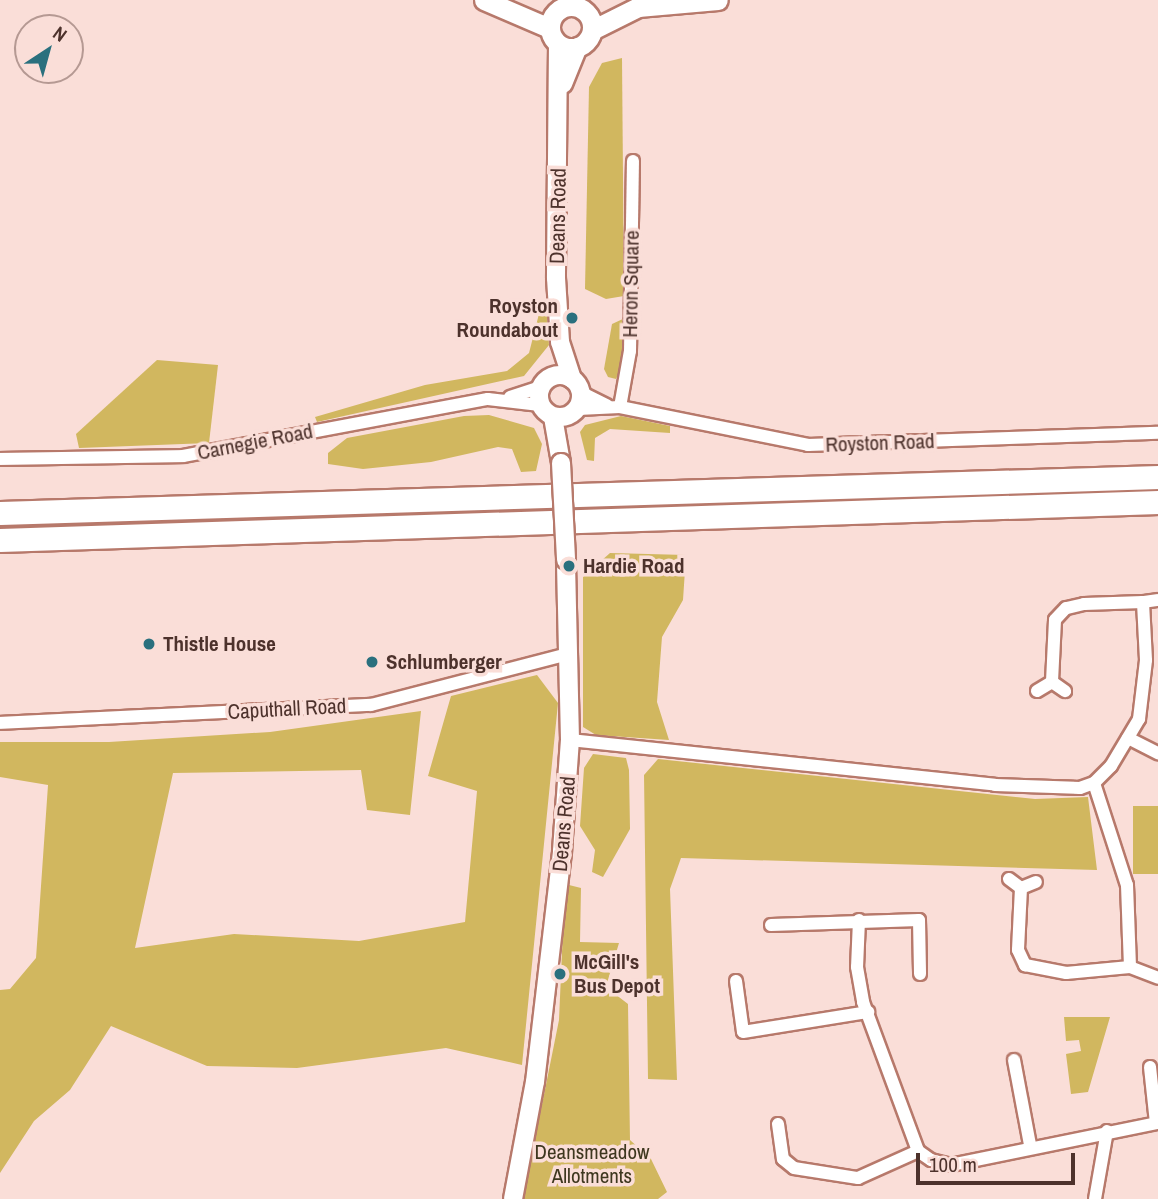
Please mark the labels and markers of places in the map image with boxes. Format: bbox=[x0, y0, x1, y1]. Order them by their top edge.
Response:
place label: Royston Roundabout bbox=[457, 293, 558, 343]
marker: Royston Roundabout bbox=[564, 310, 580, 326]
place label: Hardie Road bbox=[583, 553, 684, 579]
marker: Hardie Road bbox=[561, 558, 577, 574]
place label: Thistle House bbox=[163, 631, 276, 657]
marker: Thistle House bbox=[141, 636, 157, 652]
place label: Schlumberger bbox=[386, 649, 502, 675]
marker: Schlumberger bbox=[364, 654, 380, 670]
place label: McGill's Bus Depot bbox=[574, 949, 660, 999]
marker: McGill's Bus Depot bbox=[552, 966, 568, 982]

